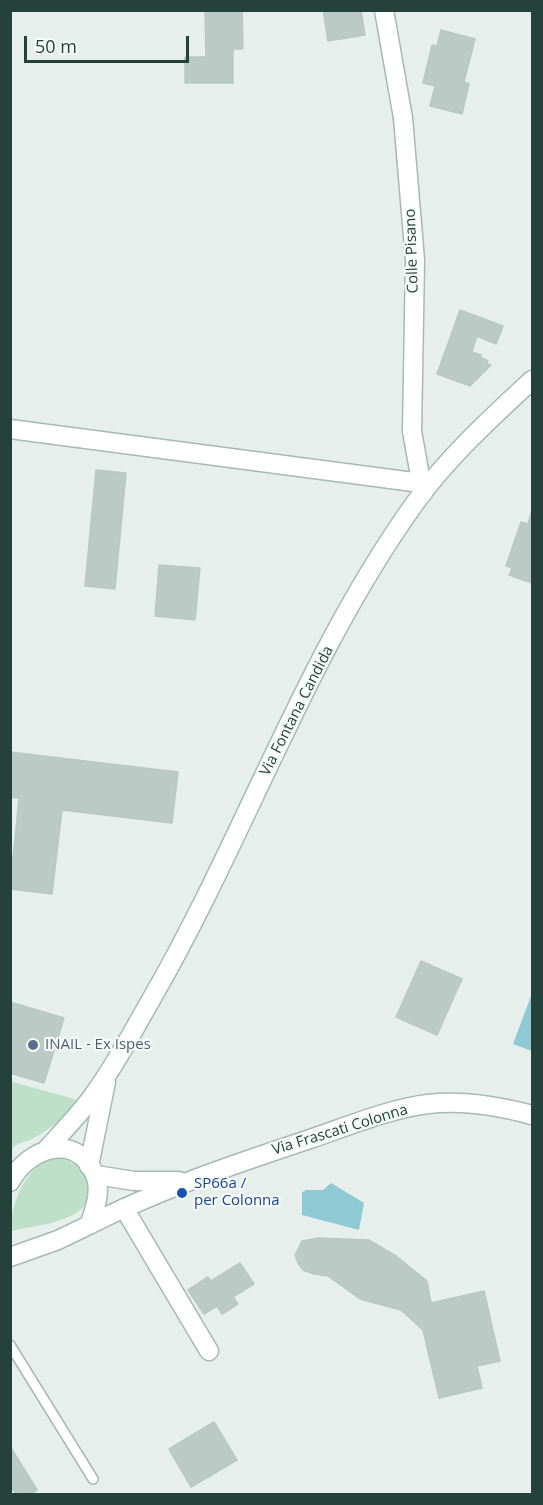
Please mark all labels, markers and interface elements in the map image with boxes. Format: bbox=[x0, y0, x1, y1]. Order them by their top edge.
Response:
scale bar bbox=[27, 24, 192, 62]
text: 50 m bbox=[35, 34, 77, 58]
street label: Colle Pisano bbox=[402, 208, 422, 294]
street label: Via Fontana Candida bbox=[256, 643, 338, 779]
place label: INAIL - Ex Ispes bbox=[45, 1036, 151, 1054]
marker: INAIL - Ex Ispes bbox=[26, 1038, 40, 1052]
street label: Via Frascati Colonna bbox=[270, 1101, 410, 1159]
place label: SP66a / per Colonna bbox=[194, 1175, 280, 1210]
marker: SP66a / per Colonna bbox=[175, 1186, 189, 1200]

